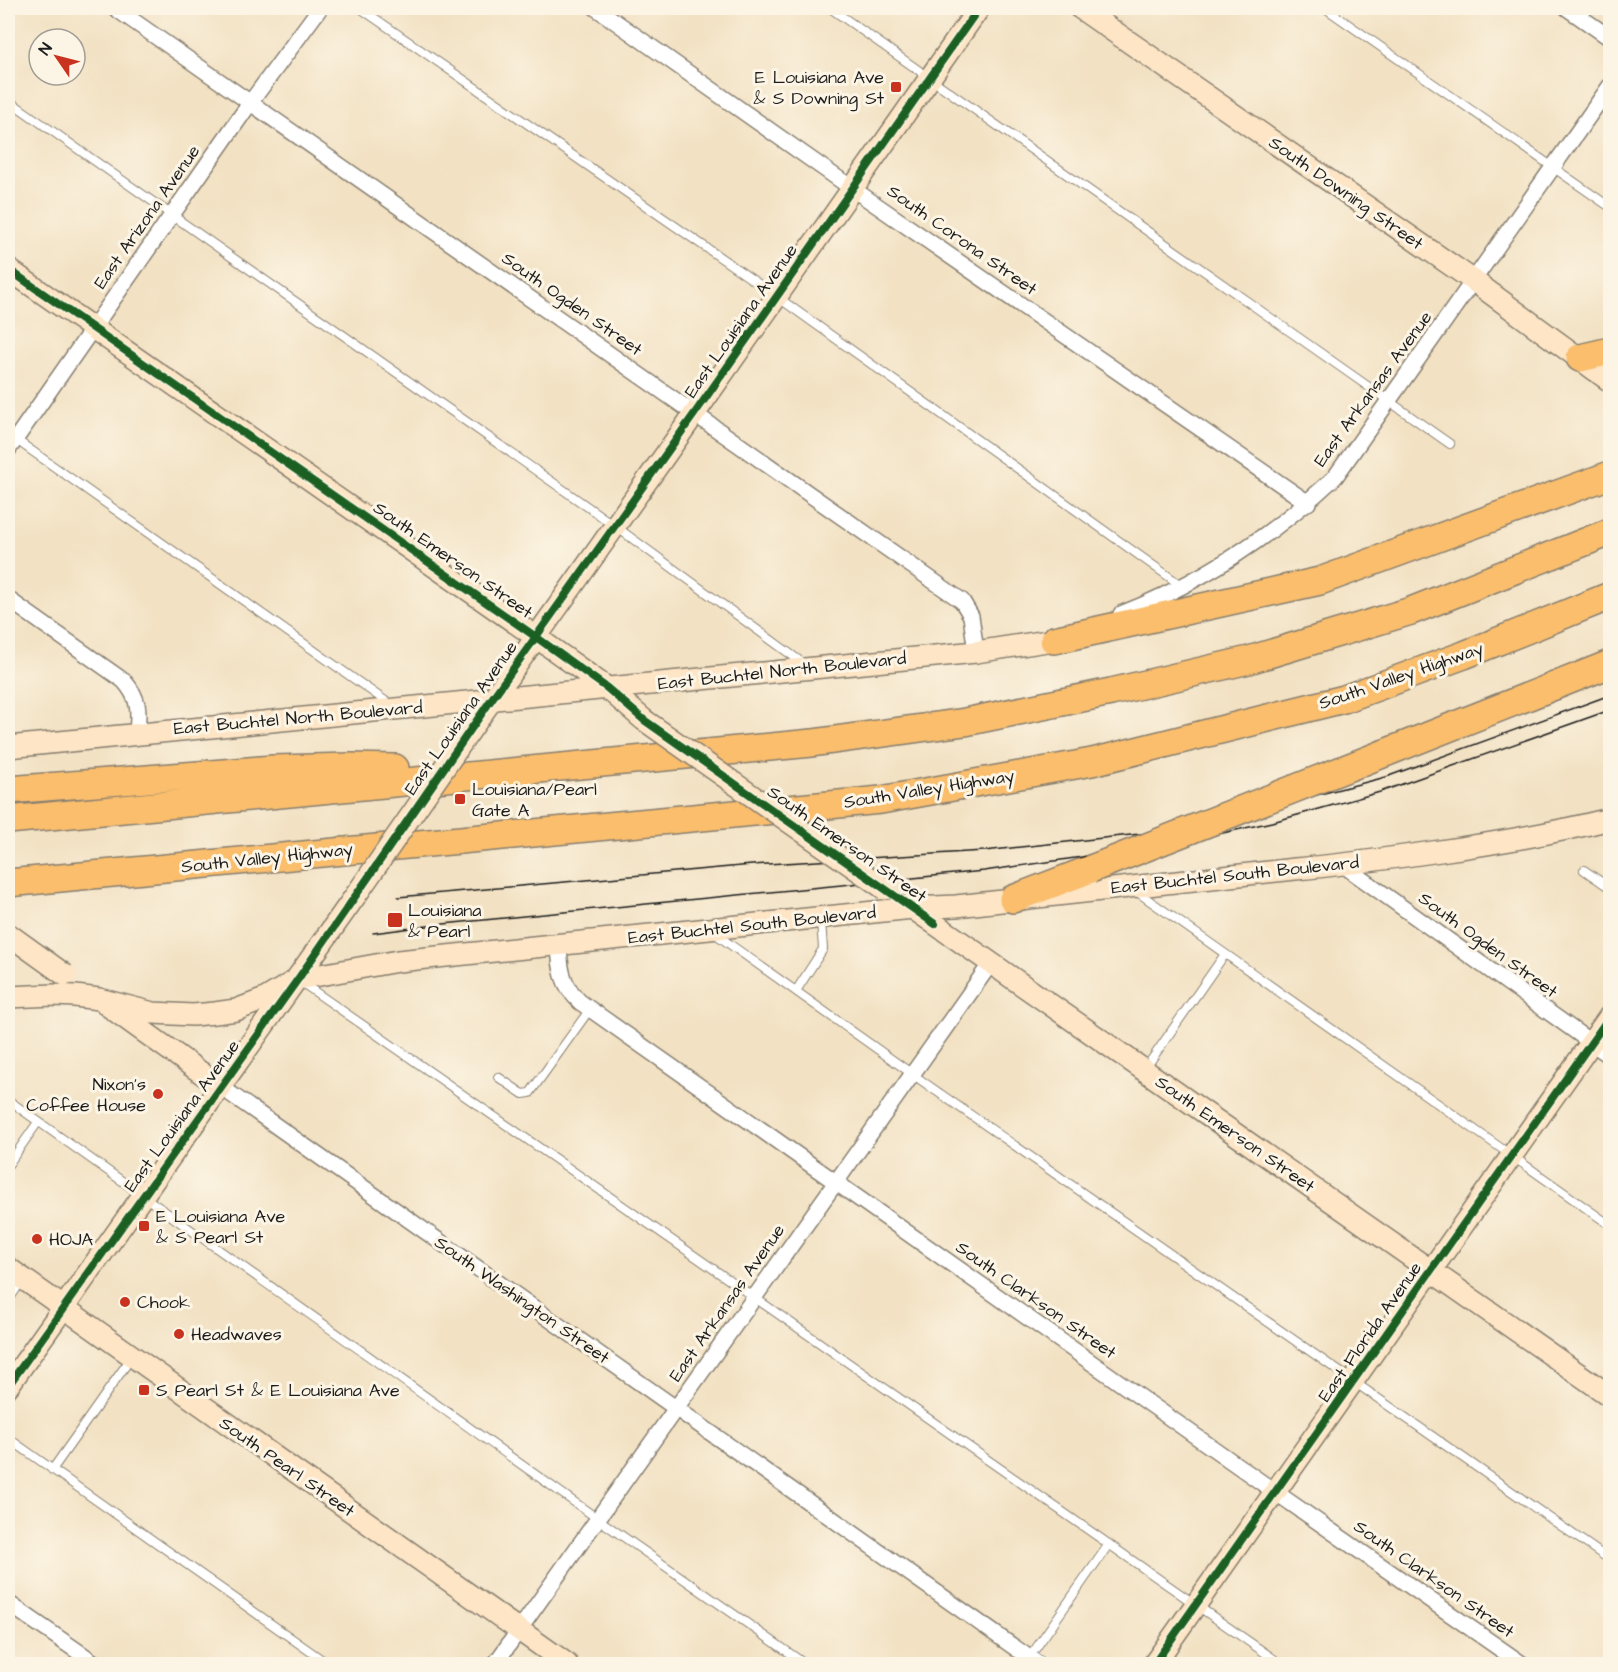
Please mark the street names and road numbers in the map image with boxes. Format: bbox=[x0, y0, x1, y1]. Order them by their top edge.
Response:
street label: South Downing Street bbox=[1263, 130, 1429, 257]
street label: East Arizona Avenue bbox=[88, 140, 206, 294]
street label: South Corona Street bbox=[882, 179, 1043, 302]
street label: East Louisiana Avenue bbox=[678, 239, 804, 403]
street label: South Ogden Street bbox=[496, 246, 648, 363]
street label: East Arkansas Avenue bbox=[1308, 306, 1438, 472]
street label: South Emerson Street bbox=[368, 495, 538, 625]
street label: East Louisiana Avenue bbox=[398, 636, 524, 800]
street label: South Valley Highway bbox=[1315, 636, 1487, 717]
street label: East Buchtel North Boulevard bbox=[657, 646, 907, 696]
street label: East Buchtel North Boulevard bbox=[173, 695, 423, 741]
street label: South Valley Highway bbox=[842, 763, 1016, 816]
street label: South Emerson Street bbox=[762, 779, 932, 909]
street label: South Valley Highway bbox=[180, 837, 354, 880]
street label: East Buchtel South Boulevard bbox=[1110, 850, 1360, 900]
street label: South Ogden Street bbox=[1413, 886, 1563, 1005]
street label: East Buchtel South Boulevard bbox=[627, 900, 877, 950]
street label: East Louisiana Avenue bbox=[118, 1035, 246, 1197]
street label: South Emerson Street bbox=[1150, 1069, 1320, 1199]
street label: East Arkansas Avenue bbox=[663, 1219, 791, 1387]
street label: South Washington Street bbox=[429, 1230, 615, 1371]
street label: South Clarkson Street bbox=[951, 1235, 1122, 1365]
street label: East Florida Avenue bbox=[1312, 1257, 1428, 1407]
street label: South Pearl Street bbox=[214, 1411, 360, 1524]
street label: South Clarkson Street bbox=[1349, 1514, 1520, 1644]

